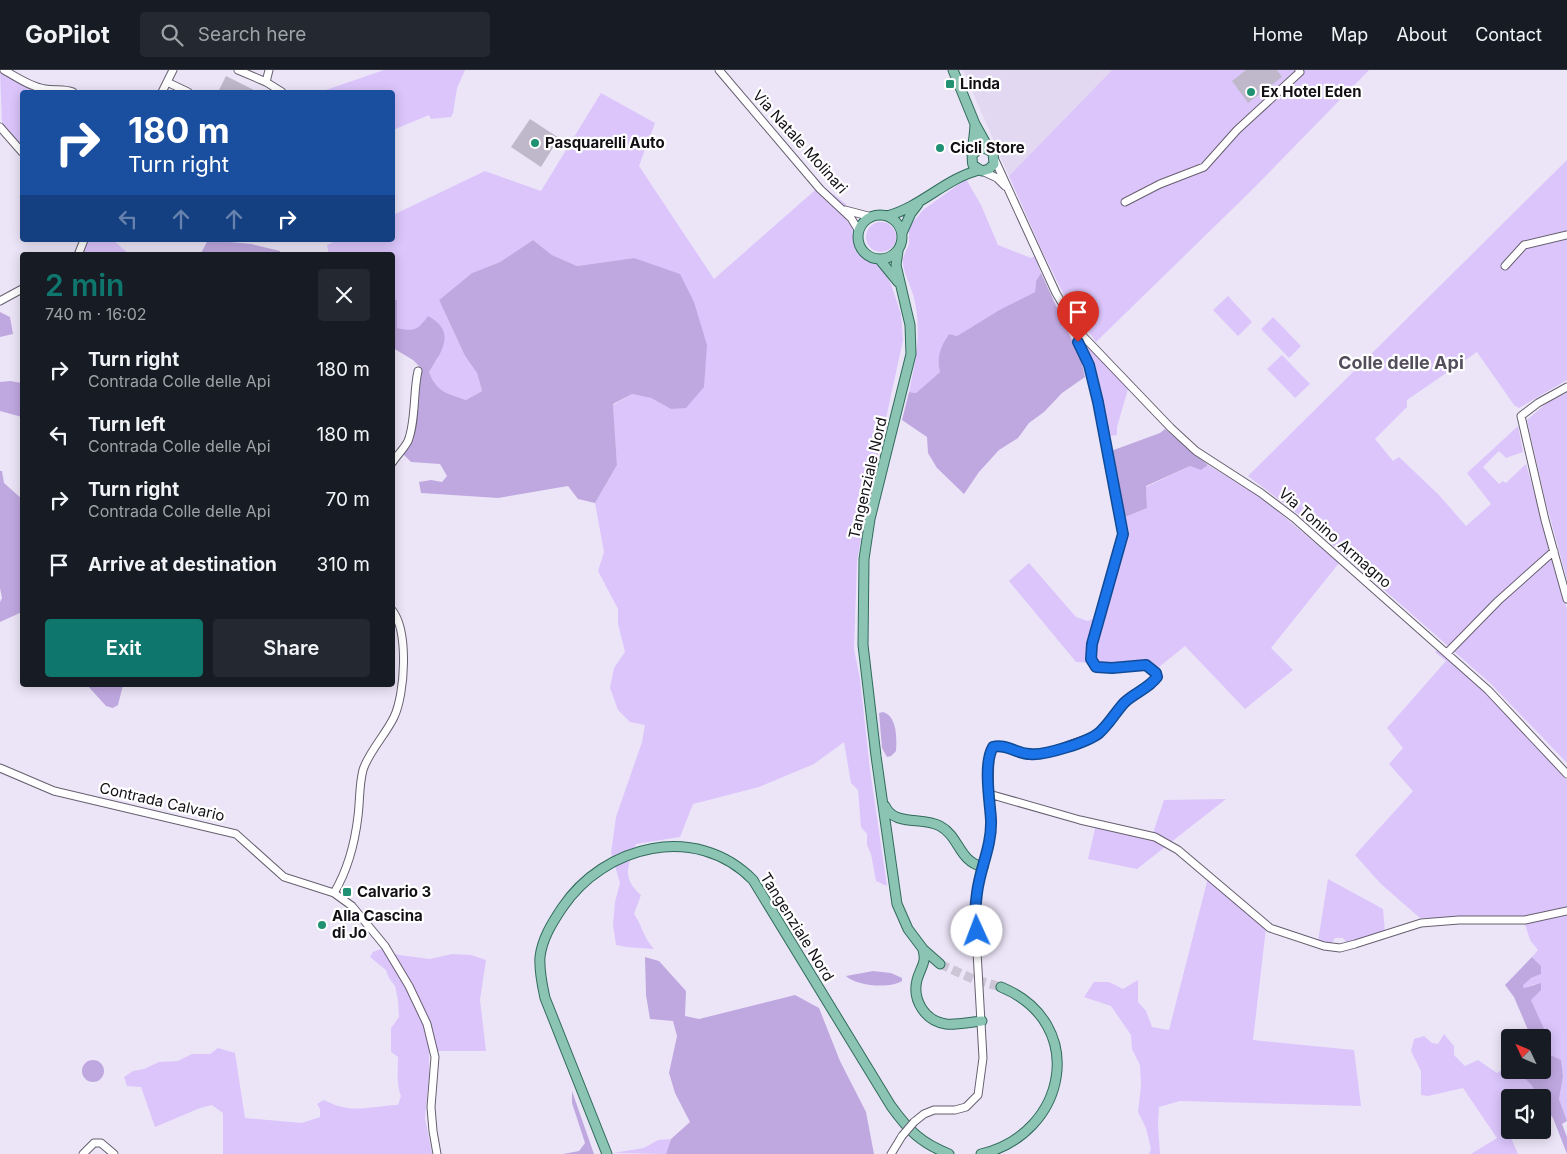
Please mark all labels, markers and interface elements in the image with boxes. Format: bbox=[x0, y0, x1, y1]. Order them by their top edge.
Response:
search box bbox=[140, 12, 490, 57]
text: GoPilot bbox=[25, 20, 110, 49]
icon: search bbox=[158, 21, 186, 49]
text: Search here bbox=[198, 23, 306, 46]
text: Home bbox=[1253, 24, 1303, 45]
text: Map bbox=[1331, 24, 1368, 45]
text: About bbox=[1396, 24, 1447, 45]
text: Contact bbox=[1475, 24, 1542, 45]
place label: Linda bbox=[960, 74, 1000, 93]
marker: Linda bbox=[944, 78, 956, 90]
place label: Ex Hotel Eden bbox=[1261, 82, 1362, 101]
street label: Via Natale Molinari bbox=[749, 86, 852, 197]
marker: Ex Hotel Eden bbox=[1245, 86, 1257, 98]
text: 180 m bbox=[128, 109, 230, 151]
icon: right bbox=[45, 110, 110, 175]
place label: Pasquarelli Auto bbox=[545, 133, 665, 152]
marker: Pasquarelli Auto bbox=[529, 137, 541, 149]
place label: Cicli Store bbox=[950, 138, 1025, 157]
marker: Cicli Store bbox=[934, 142, 946, 154]
text: Turn right bbox=[128, 151, 229, 177]
icon: left bbox=[114, 205, 142, 233]
icon: ahead bbox=[167, 205, 195, 233]
icon: ahead bbox=[220, 205, 248, 233]
icon: right bbox=[273, 205, 301, 233]
text: 2 min bbox=[45, 267, 124, 303]
button: close bbox=[318, 269, 370, 321]
pin bbox=[1057, 291, 1099, 342]
icon: arrive bbox=[1064, 298, 1092, 326]
text: 740 m · 16:02 bbox=[45, 304, 147, 324]
text: Turn right bbox=[88, 348, 179, 371]
district label: Colle delle Api bbox=[1338, 352, 1464, 373]
icon: right bbox=[45, 356, 73, 384]
text: 180 m bbox=[317, 358, 370, 381]
text: Contrada Colle delle Api bbox=[88, 371, 271, 391]
text: Turn left bbox=[88, 413, 166, 436]
street label: Tangenziale Nord bbox=[844, 415, 891, 541]
icon: left bbox=[45, 421, 73, 449]
text: 180 m bbox=[317, 423, 370, 446]
text: Contrada Colle delle Api bbox=[88, 436, 271, 456]
text: Turn right bbox=[88, 478, 179, 501]
street label: Via Tonino Armagno bbox=[1275, 483, 1396, 592]
icon: right bbox=[45, 486, 73, 514]
text: 70 m bbox=[326, 488, 370, 511]
text: Contrada Colle delle Api bbox=[88, 501, 271, 521]
icon: arrive bbox=[45, 551, 73, 579]
text: Arrive at destination bbox=[88, 553, 277, 576]
text: 310 m bbox=[317, 553, 370, 576]
button: Exit bbox=[45, 619, 203, 677]
button: Share bbox=[213, 619, 370, 677]
street label: Contrada Calvario bbox=[98, 778, 227, 825]
street label: Tangenziale Nord bbox=[756, 869, 838, 985]
place label: Calvario 3 bbox=[357, 882, 431, 901]
marker: Calvario 3 bbox=[341, 886, 353, 898]
position arrow bbox=[950, 904, 1002, 956]
place label: Alla Cascina di Jo bbox=[332, 906, 423, 942]
marker: Alla Cascina di Jo bbox=[316, 919, 328, 931]
north arrow bbox=[1501, 1029, 1551, 1079]
map controls bbox=[1501, 1029, 1551, 1139]
button: sound bbox=[1501, 1089, 1551, 1139]

